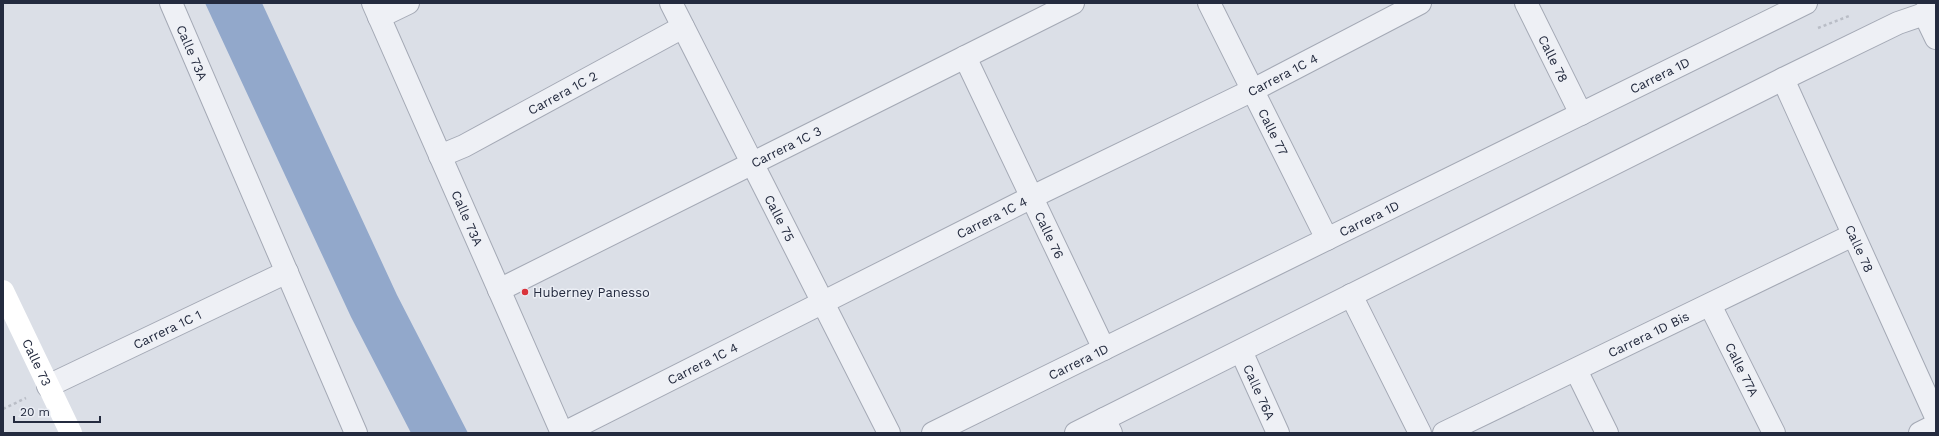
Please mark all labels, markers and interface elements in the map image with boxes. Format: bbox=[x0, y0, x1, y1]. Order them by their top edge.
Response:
street label: Calle 73A bbox=[173, 23, 211, 83]
street label: Calle 78 bbox=[1535, 33, 1571, 85]
street label: Carrera 1C 4 bbox=[1245, 51, 1320, 99]
street label: Carrera 1D bbox=[1627, 54, 1692, 97]
street label: Carrera 1C 2 bbox=[525, 68, 600, 118]
street label: Calle 77 bbox=[1255, 106, 1291, 158]
street label: Carrera 1C 3 bbox=[749, 123, 824, 171]
street label: Calle 73A bbox=[448, 188, 486, 249]
street label: Calle 75 bbox=[761, 192, 798, 244]
street label: Carrera 1C 4 bbox=[954, 194, 1030, 242]
street label: Carrera 1D bbox=[1337, 198, 1402, 240]
street label: Calle 76 bbox=[1032, 209, 1067, 261]
street label: Calle 78 bbox=[1842, 222, 1877, 275]
place label: Huberney Panesso bbox=[533, 285, 650, 300]
marker: Huberney Panesso bbox=[520, 287, 530, 297]
street label: Carrera 1C 1 bbox=[131, 307, 204, 352]
street label: Carrera 1D Bis bbox=[1606, 308, 1692, 361]
street label: Calle 73 bbox=[19, 336, 54, 389]
street label: Carrera 1C 4 bbox=[665, 340, 740, 388]
street label: Calle 77A bbox=[1722, 340, 1762, 399]
street label: Carrera 1D bbox=[1046, 341, 1111, 383]
street label: Calle 76A bbox=[1240, 362, 1278, 423]
scale bar bbox=[14, 398, 100, 424]
text: 20 m bbox=[20, 405, 50, 419]

